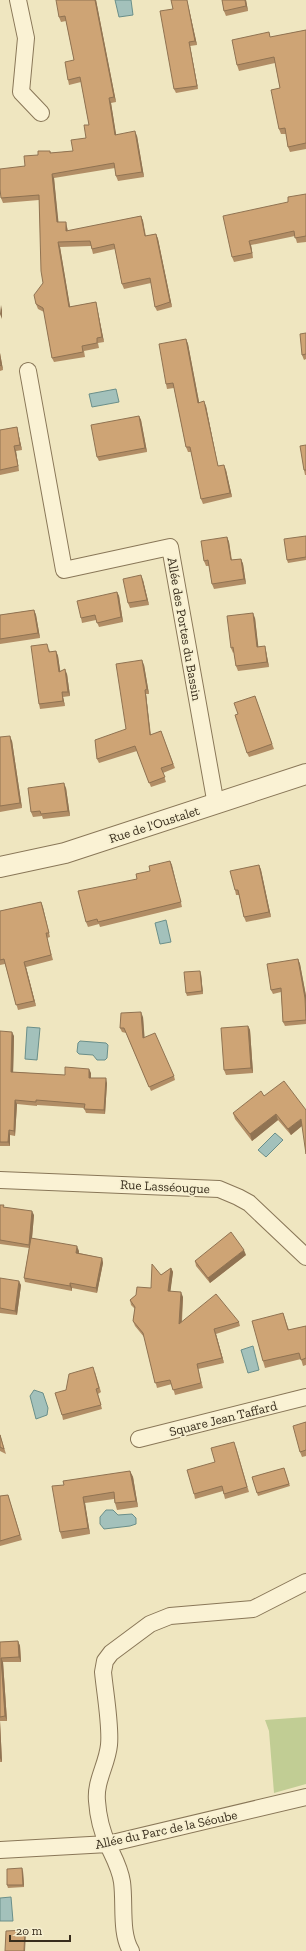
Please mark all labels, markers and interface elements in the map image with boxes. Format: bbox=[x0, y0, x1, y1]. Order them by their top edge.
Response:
street label: Allée des Portes du Bassin bbox=[165, 556, 205, 702]
street label: Rue de l'Oustalet bbox=[107, 803, 202, 846]
street label: Rue Lasséougue bbox=[120, 1177, 210, 1196]
street label: Square Jean Taffard bbox=[168, 1398, 279, 1439]
street label: Allée du Parc de la Séoube bbox=[94, 1807, 239, 1852]
scale bar bbox=[10, 1917, 70, 1943]
text: 20 m bbox=[16, 1924, 43, 1938]

